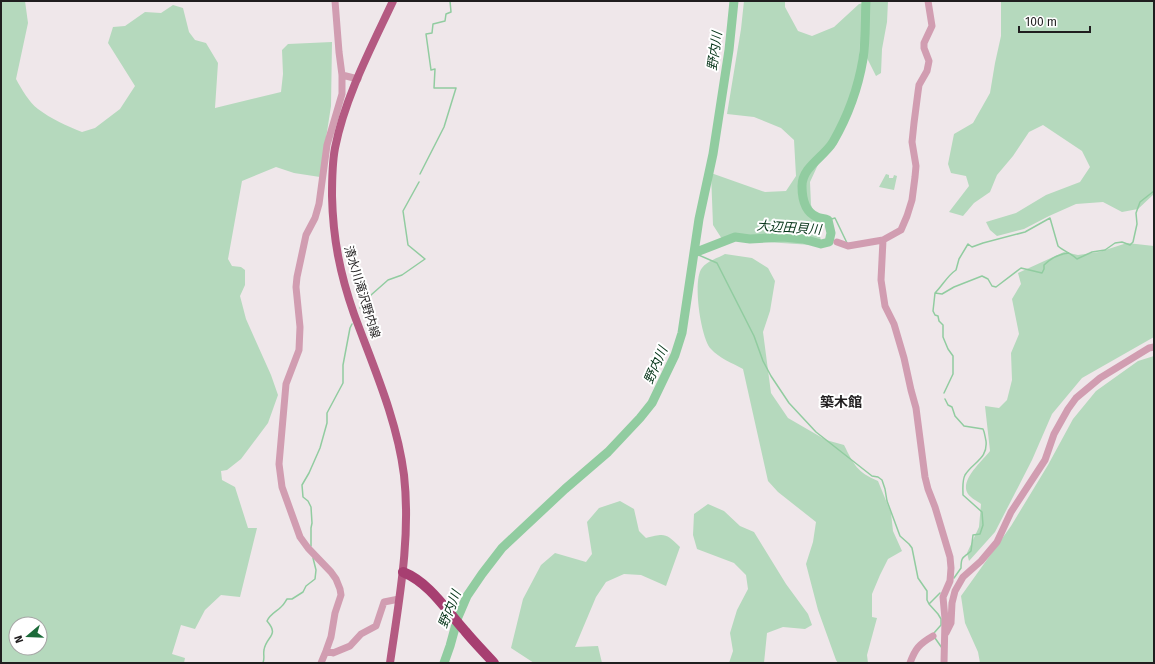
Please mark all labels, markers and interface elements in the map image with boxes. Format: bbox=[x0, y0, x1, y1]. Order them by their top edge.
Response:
scale bar bbox=[1019, 8, 1090, 34]
text: 100 m bbox=[1025, 15, 1057, 29]
water label: 野内川 bbox=[704, 29, 725, 71]
water label: 大辺田貝川 bbox=[756, 218, 824, 237]
street label: 清水川滝沢野内線 bbox=[341, 244, 383, 340]
water label: 野内川 bbox=[641, 343, 671, 386]
district label: 築木館 bbox=[820, 394, 862, 411]
water label: 野内川 bbox=[435, 586, 464, 630]
north arrow bbox=[8, 616, 48, 656]
text: N bbox=[12, 634, 26, 645]

